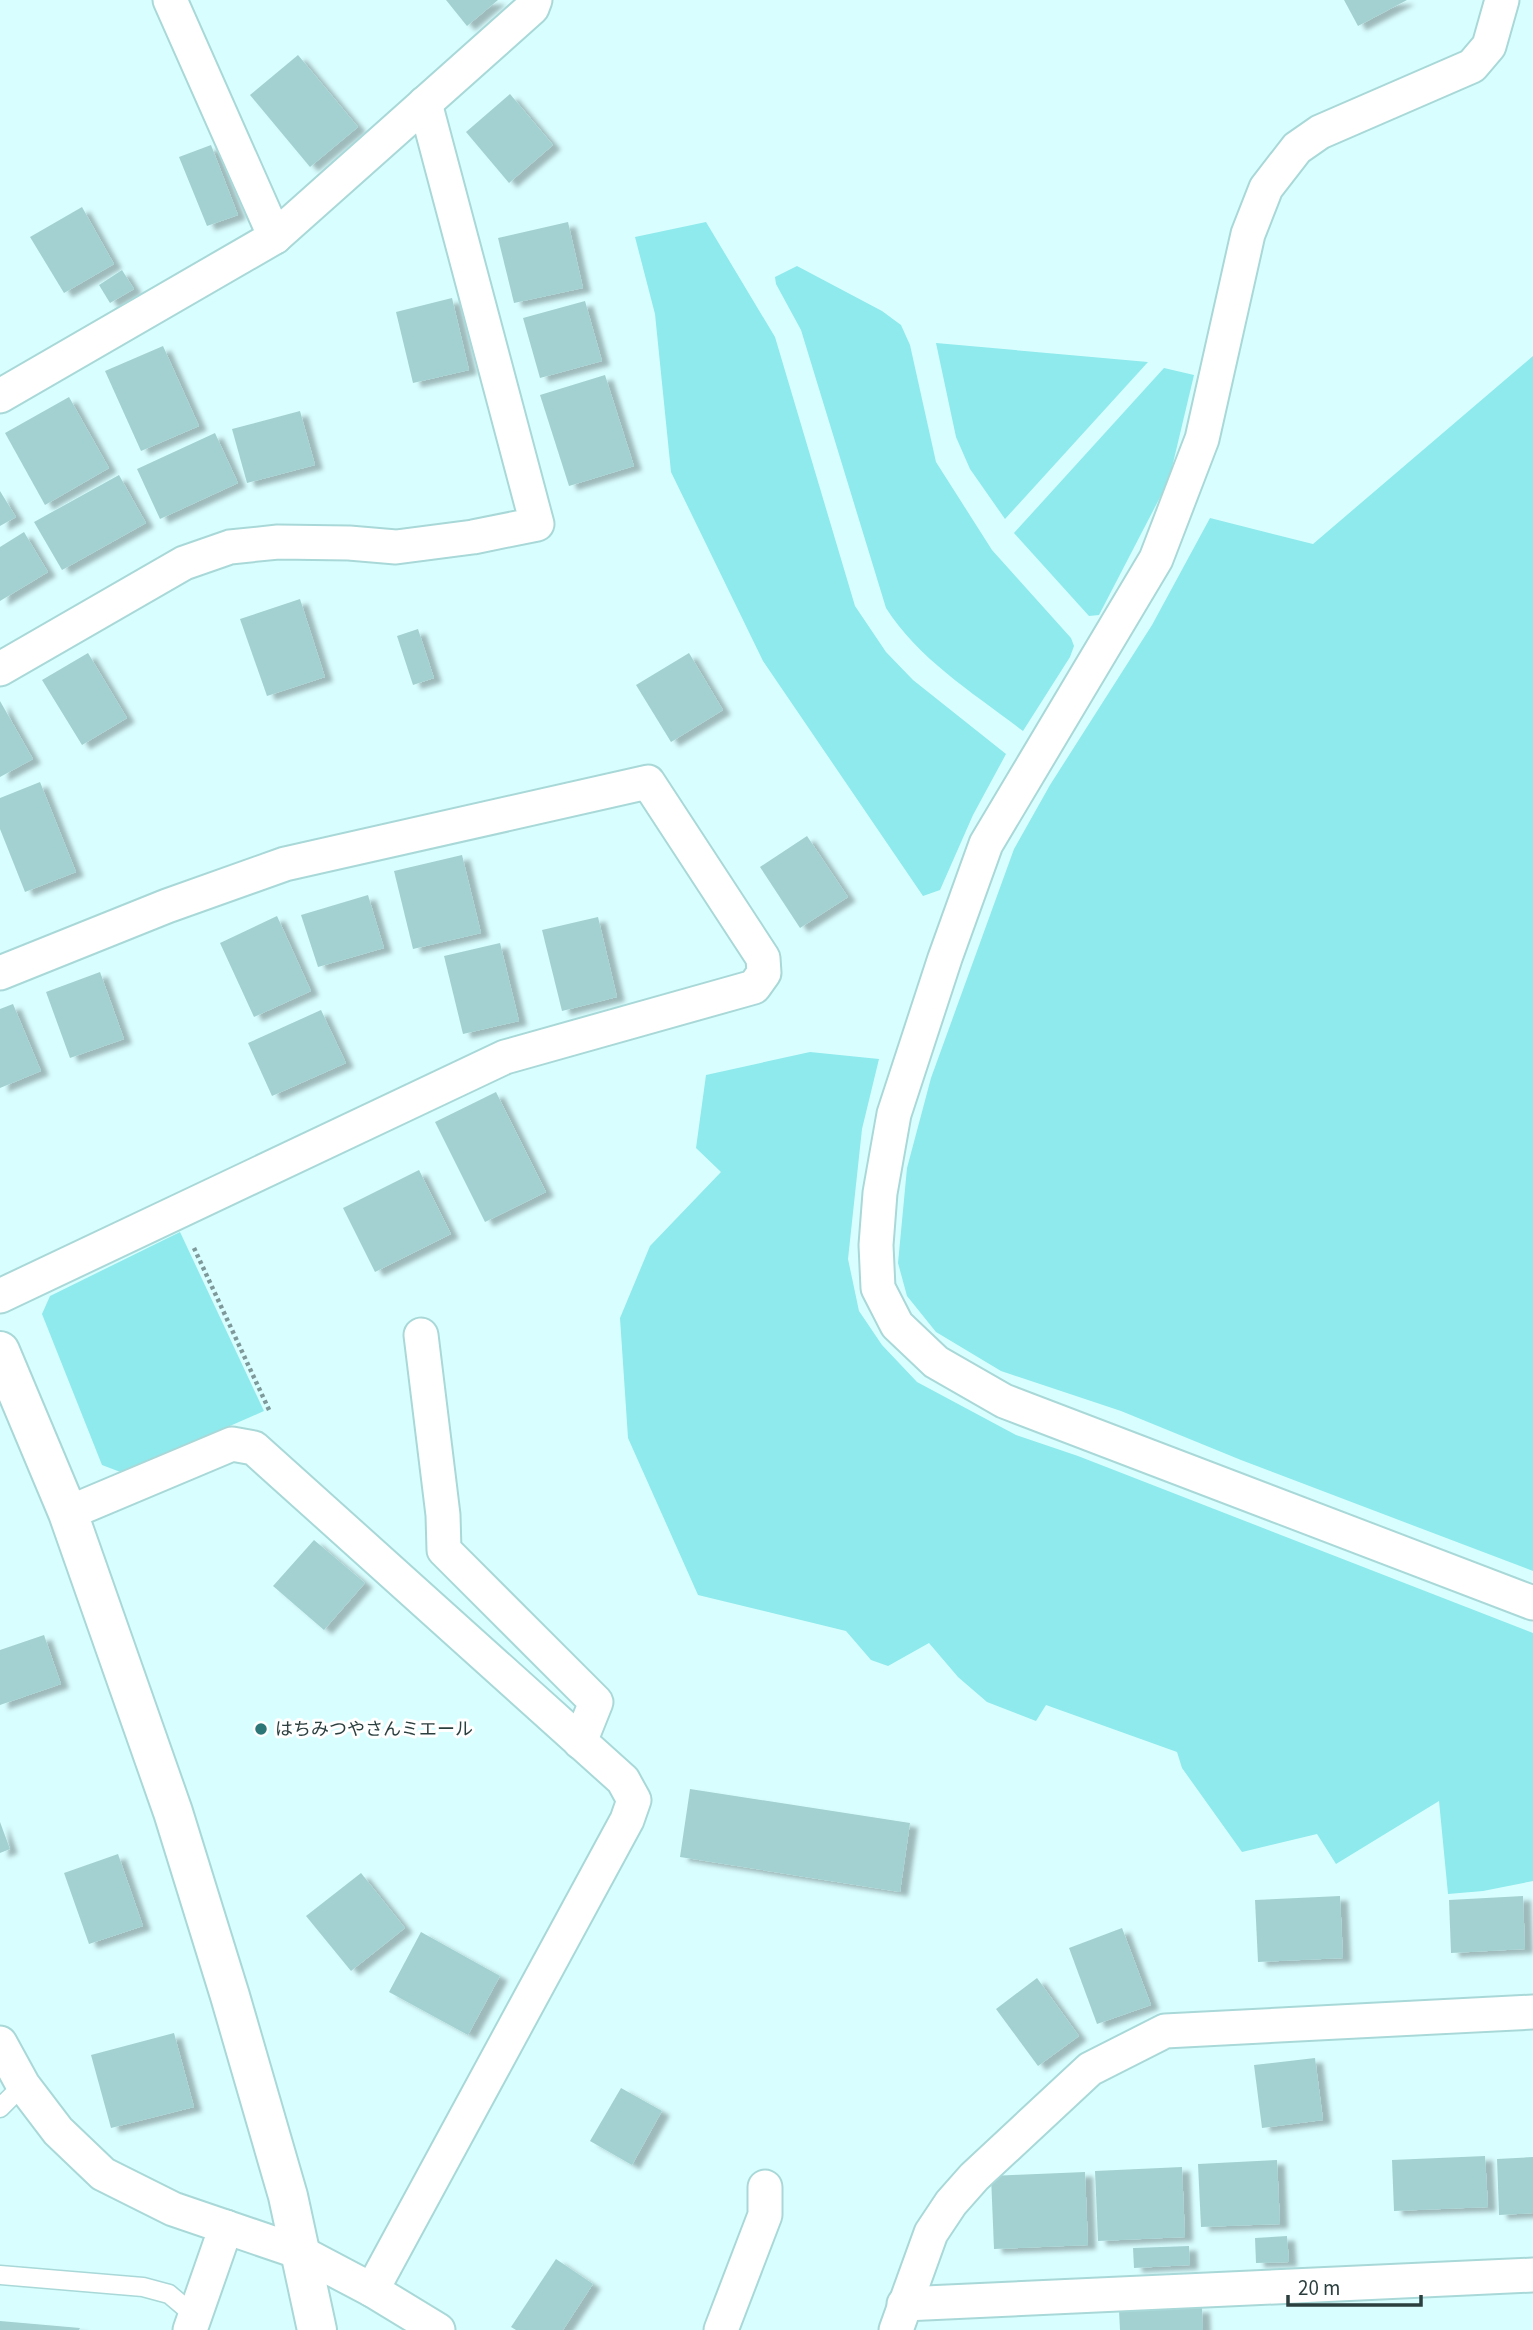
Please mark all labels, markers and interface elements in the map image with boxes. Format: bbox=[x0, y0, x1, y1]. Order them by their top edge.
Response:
place label: はちみつやさんミエール bbox=[275, 1717, 473, 1742]
marker: はちみつやさんミエール bbox=[253, 1721, 269, 1737]
scale bar bbox=[1288, 2264, 1421, 2308]
text: 20 m bbox=[1298, 2273, 1340, 2303]

